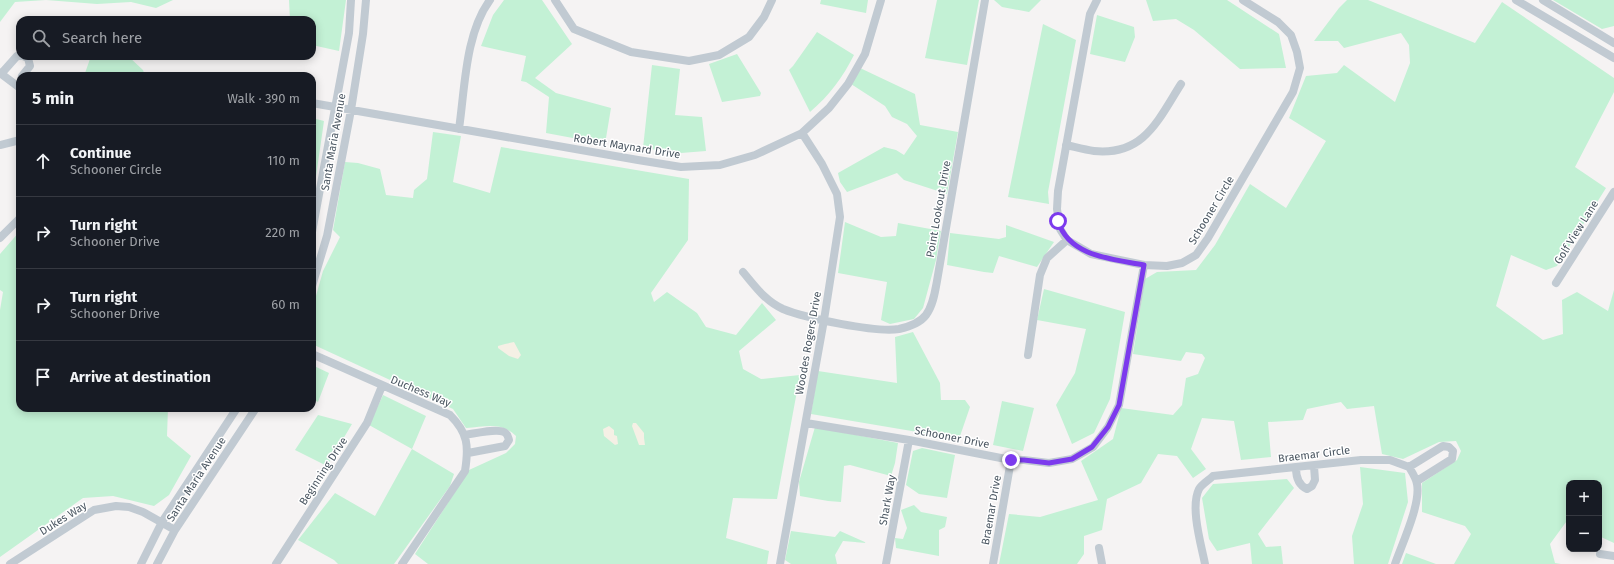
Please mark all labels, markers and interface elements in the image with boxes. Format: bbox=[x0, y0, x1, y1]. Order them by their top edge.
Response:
search box bbox=[16, 16, 316, 60]
icon: search bbox=[30, 27, 52, 49]
text: Search here bbox=[62, 29, 142, 47]
text: 5 min bbox=[32, 88, 74, 109]
text: Walk · 390 m bbox=[227, 91, 300, 106]
street label: Santa Maria Avenue bbox=[319, 92, 348, 192]
street label: Robert Maynard Drive bbox=[573, 132, 681, 161]
text: Continue bbox=[70, 144, 131, 162]
icon: ahead bbox=[32, 150, 54, 172]
text: 110 m bbox=[267, 153, 300, 168]
street label: Point Lookout Drive bbox=[924, 160, 953, 258]
text: Schooner Circle bbox=[70, 162, 162, 177]
street label: Schooner Circle bbox=[1186, 174, 1237, 247]
street label: Golf View Lane bbox=[1552, 198, 1601, 267]
route start bbox=[1049, 212, 1067, 230]
text: Turn right bbox=[70, 216, 137, 234]
icon: right bbox=[32, 222, 54, 244]
text: 220 m bbox=[265, 225, 300, 240]
text: Schooner Drive bbox=[70, 234, 160, 249]
text: Turn right bbox=[70, 288, 137, 306]
street label: Woodes Rogers Drive bbox=[793, 290, 824, 396]
icon: right bbox=[32, 294, 54, 316]
text: 60 m bbox=[271, 297, 300, 312]
text: Schooner Drive bbox=[70, 306, 160, 321]
icon: arrive bbox=[32, 366, 54, 388]
text: Arrive at destination bbox=[70, 368, 211, 386]
street label: Duchess Way bbox=[389, 373, 453, 410]
street label: Schooner Drive bbox=[913, 424, 990, 451]
street label: Santa Maria Avenue bbox=[164, 434, 229, 524]
street label: Beginning Drive bbox=[297, 435, 350, 508]
street label: Braemar Circle bbox=[1277, 444, 1351, 465]
route end bbox=[1002, 451, 1020, 469]
street label: Shark Way bbox=[877, 473, 898, 526]
street label: Braemar Drive bbox=[979, 474, 1004, 546]
map controls bbox=[1566, 480, 1602, 552]
button: + bbox=[1566, 480, 1602, 516]
street label: Dukes Way bbox=[37, 499, 90, 538]
button: − bbox=[1566, 516, 1602, 552]

